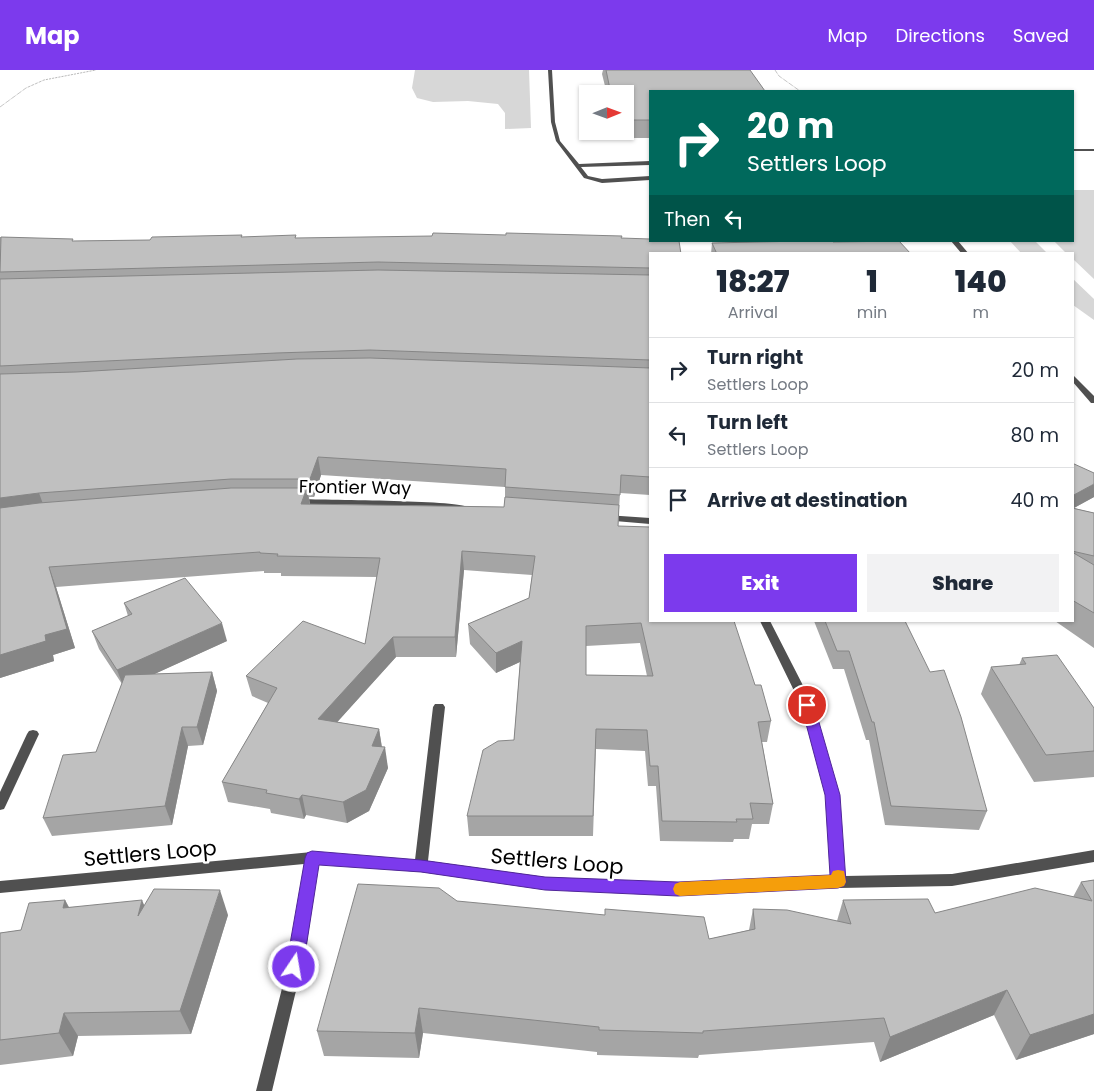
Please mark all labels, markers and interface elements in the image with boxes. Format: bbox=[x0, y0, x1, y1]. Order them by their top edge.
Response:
text: Map bbox=[25, 19, 80, 52]
text: Map bbox=[828, 23, 867, 48]
text: Directions bbox=[895, 23, 985, 48]
text: Saved bbox=[1013, 23, 1069, 48]
north arrow bbox=[579, 85, 634, 140]
map controls bbox=[579, 85, 634, 140]
text: 20 m bbox=[747, 101, 834, 150]
icon: right bbox=[664, 110, 729, 175]
text: Settlers Loop bbox=[747, 148, 887, 179]
icon: left bbox=[720, 205, 748, 233]
text: Then bbox=[664, 206, 710, 233]
text: 18:27 bbox=[716, 260, 789, 303]
text: 1 bbox=[866, 260, 878, 303]
text: 140 bbox=[955, 260, 1007, 303]
text: Arrival bbox=[728, 301, 778, 324]
text: min bbox=[857, 301, 887, 324]
text: m bbox=[972, 301, 989, 324]
text: Turn right bbox=[707, 344, 803, 371]
icon: right bbox=[664, 356, 692, 384]
text: 20 m bbox=[1011, 357, 1059, 384]
text: Settlers Loop bbox=[707, 373, 809, 396]
text: Turn left bbox=[707, 409, 788, 436]
icon: left bbox=[664, 421, 692, 449]
text: 80 m bbox=[1010, 422, 1059, 449]
text: Settlers Loop bbox=[707, 438, 809, 461]
street label: Frontier Way bbox=[299, 474, 411, 500]
icon: arrive bbox=[664, 486, 692, 514]
text: Arrive at destination bbox=[707, 487, 908, 514]
text: 40 m bbox=[1010, 487, 1059, 514]
button: Exit bbox=[664, 554, 857, 612]
button: Share bbox=[867, 554, 1059, 612]
pin bbox=[786, 684, 828, 726]
icon: arrive bbox=[793, 691, 821, 719]
street label: Settlers Loop bbox=[82, 833, 218, 873]
street label: Settlers Loop bbox=[489, 841, 625, 881]
position arrow bbox=[267, 940, 319, 992]

